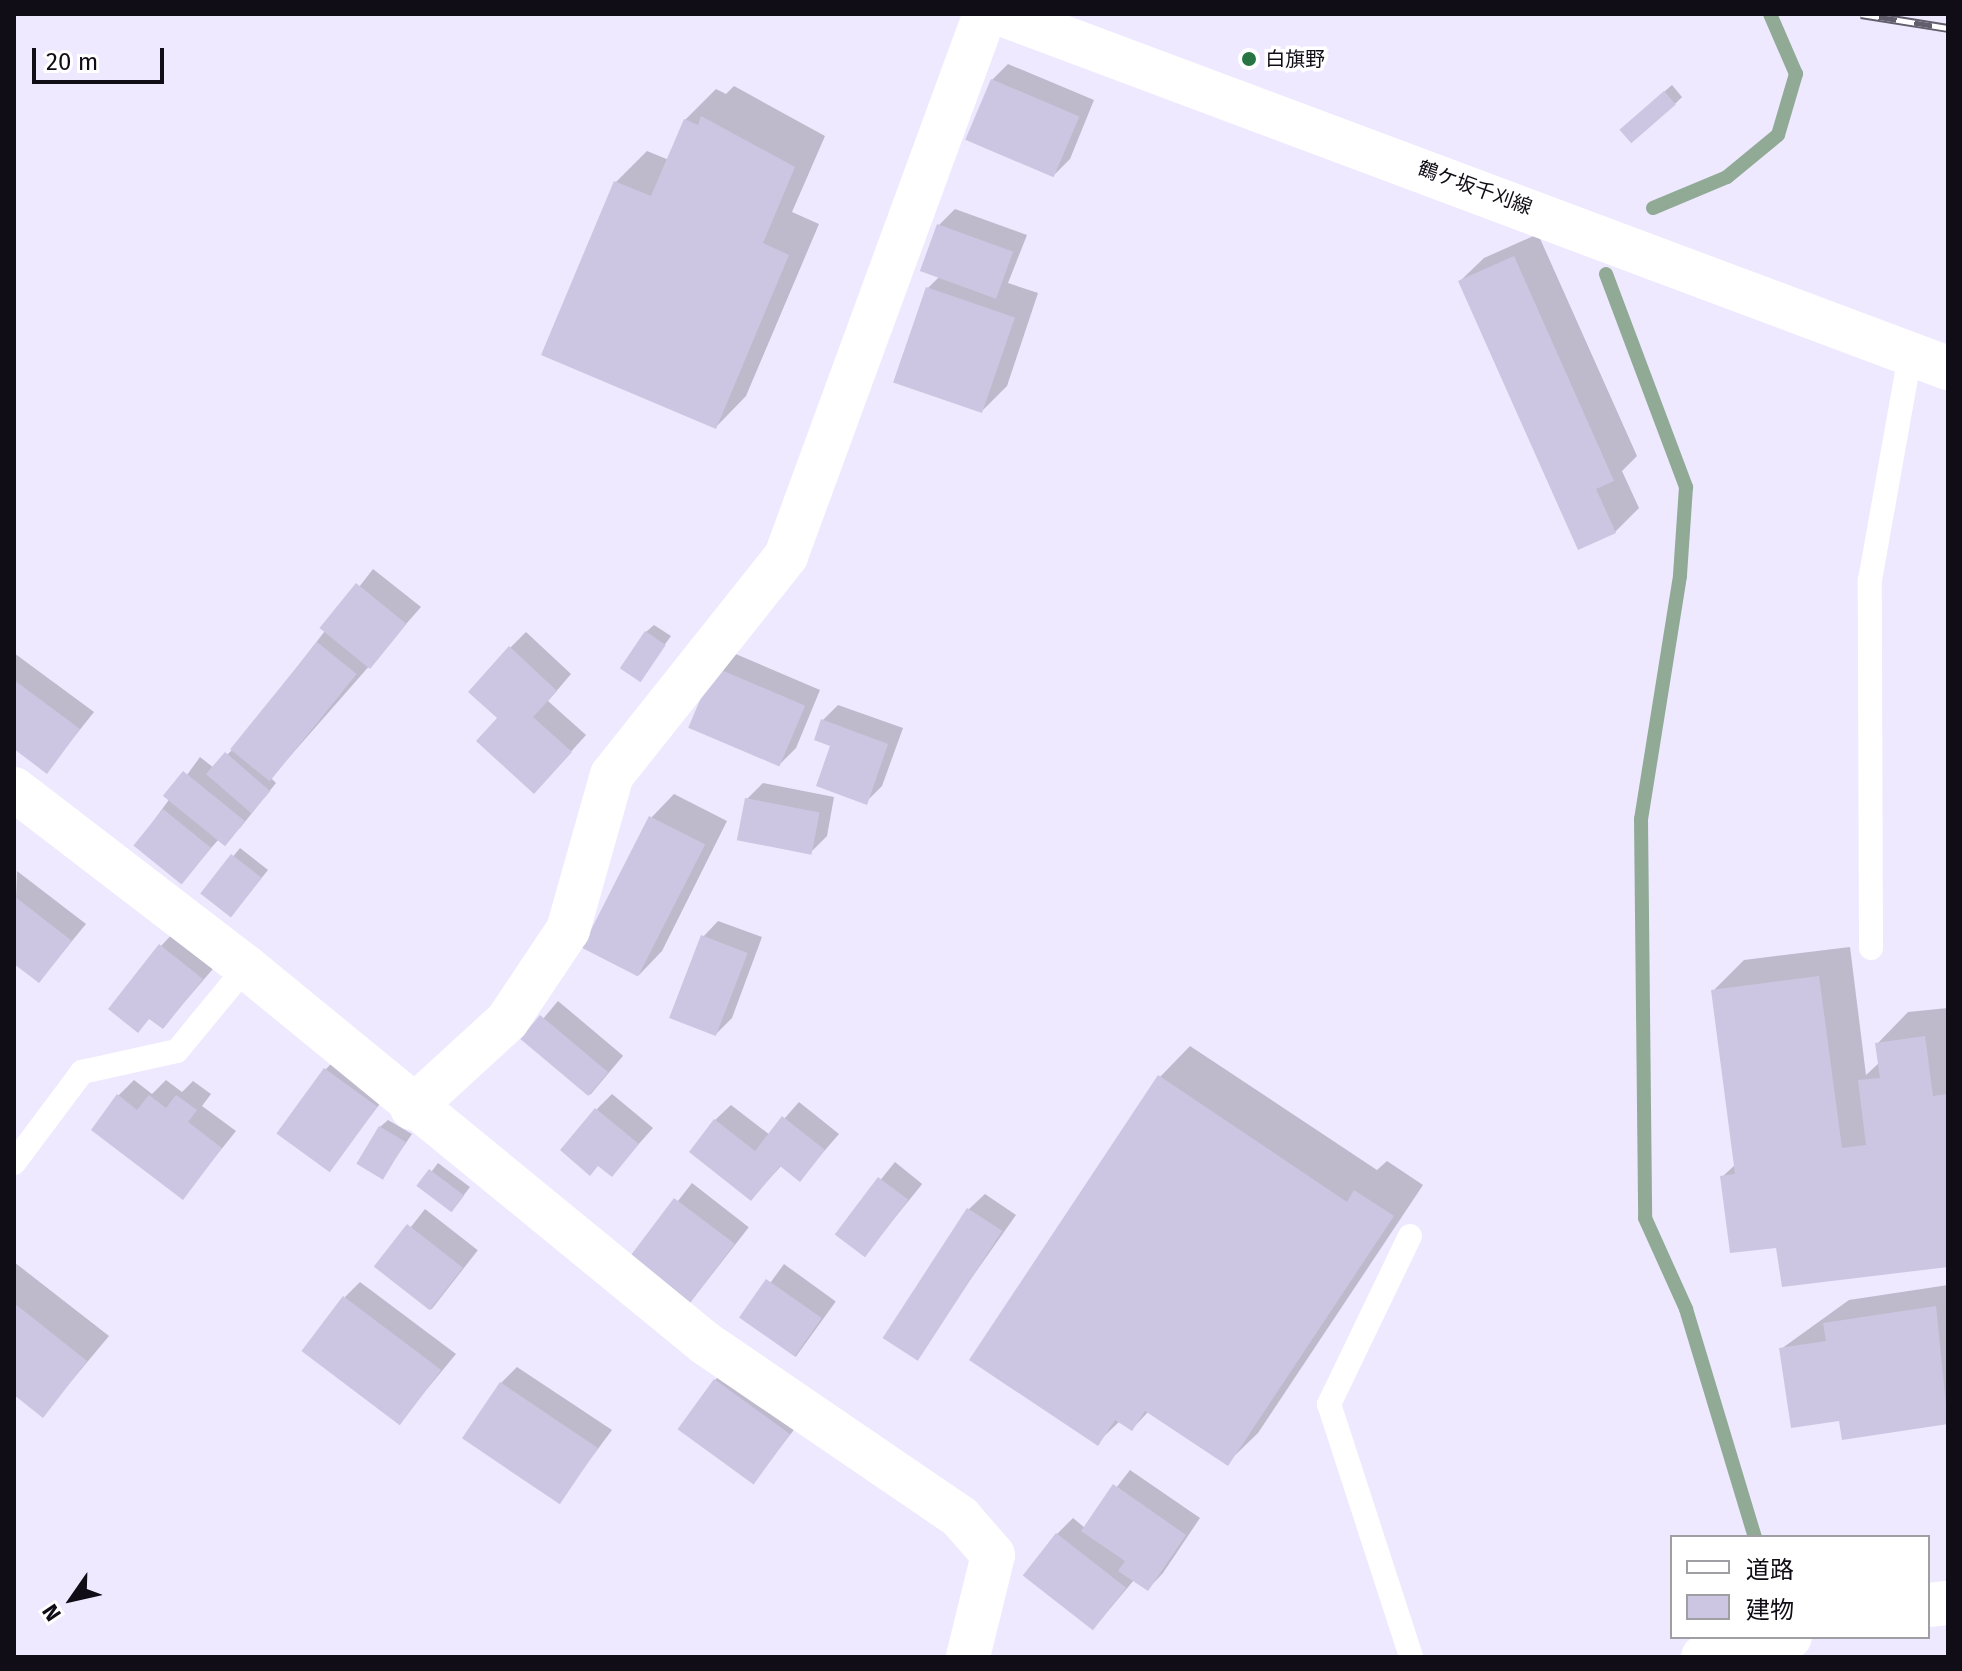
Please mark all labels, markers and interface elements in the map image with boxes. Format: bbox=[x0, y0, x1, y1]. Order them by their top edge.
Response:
scale bar bbox=[36, 32, 168, 82]
place label: 白旗野 bbox=[1265, 47, 1325, 71]
text: 20 m bbox=[46, 48, 98, 76]
marker: 白旗野 bbox=[1240, 50, 1258, 68]
street label: 鶴ケ坂千刈線 bbox=[1415, 156, 1535, 220]
legend bbox=[1670, 1535, 1930, 1639]
text: 道路 bbox=[1746, 1556, 1794, 1584]
north arrow bbox=[32, 1559, 112, 1639]
text: 建物 bbox=[1746, 1596, 1794, 1624]
text: N bbox=[36, 1599, 67, 1626]

